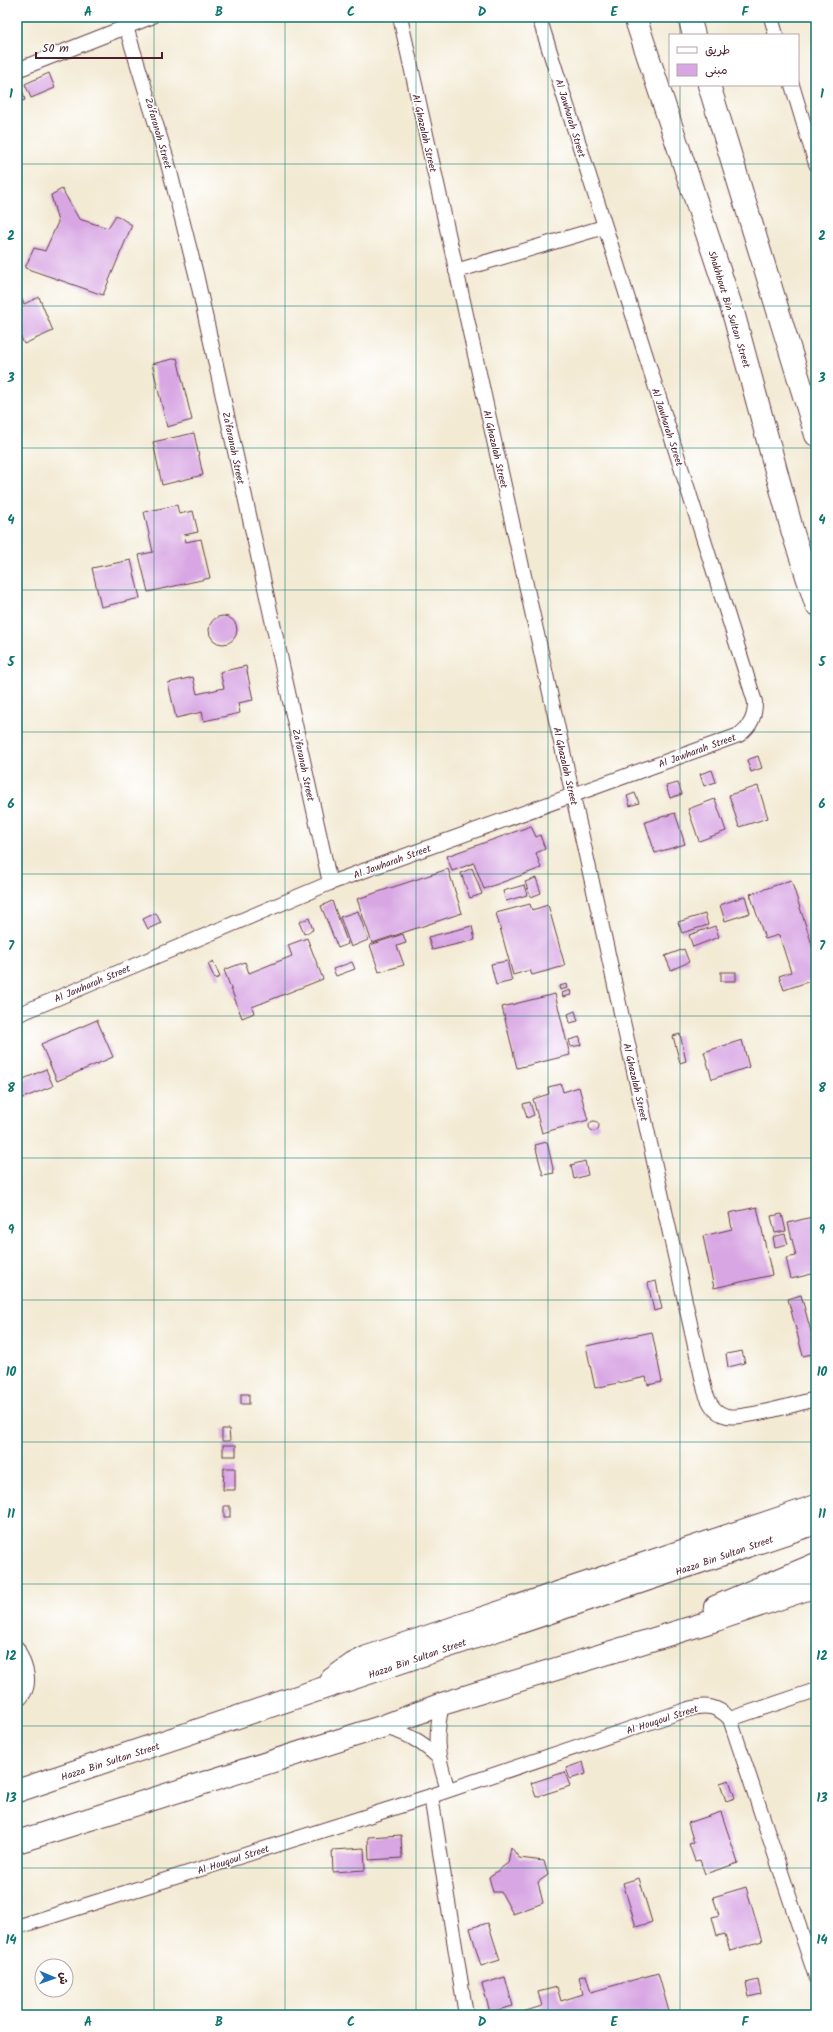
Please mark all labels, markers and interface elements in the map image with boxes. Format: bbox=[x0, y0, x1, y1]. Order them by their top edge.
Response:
text: A bbox=[84, 2, 92, 23]
text: B bbox=[215, 2, 223, 23]
text: C bbox=[347, 2, 355, 23]
text: D bbox=[478, 2, 487, 23]
text: E bbox=[610, 2, 618, 23]
text: F bbox=[741, 2, 749, 23]
scale bar bbox=[36, 34, 162, 60]
legend bbox=[669, 34, 799, 86]
text: 50 m bbox=[42, 39, 69, 58]
text: طريق bbox=[705, 41, 730, 60]
text: مبنى bbox=[705, 61, 728, 80]
street label: Al Jawharah Street bbox=[550, 77, 590, 160]
text: 1 bbox=[9, 84, 13, 105]
text: 1 bbox=[820, 84, 824, 105]
street label: Al Ghazalah Street bbox=[407, 93, 441, 174]
street label: Za'faranah Street bbox=[140, 96, 176, 171]
text: 2 bbox=[7, 226, 15, 247]
text: 2 bbox=[818, 226, 826, 247]
street label: Shakhbout Bin Sultan Street bbox=[704, 249, 755, 370]
text: 3 bbox=[6, 368, 15, 389]
text: 3 bbox=[817, 368, 826, 389]
street label: Al Jawharah Street bbox=[647, 386, 687, 469]
street label: Al Ghazalah Street bbox=[478, 409, 512, 490]
street label: Za'faranah Street bbox=[218, 411, 249, 486]
text: 4 bbox=[7, 510, 15, 531]
text: 4 bbox=[818, 510, 826, 531]
text: 5 bbox=[7, 652, 16, 673]
text: 5 bbox=[818, 652, 827, 673]
street label: Al Ghazalah Street bbox=[548, 726, 582, 807]
street label: Za'faranah Street bbox=[288, 728, 319, 803]
street label: Al Jawharah Street bbox=[656, 729, 738, 772]
text: 6 bbox=[7, 794, 15, 815]
text: 6 bbox=[818, 794, 826, 815]
street label: Al Jawharah Street bbox=[351, 840, 433, 883]
text: 7 bbox=[8, 936, 15, 957]
text: 7 bbox=[819, 936, 826, 957]
street label: Al Jawharah Street bbox=[52, 961, 133, 1007]
street label: Al Ghazalah Street bbox=[618, 1042, 652, 1123]
text: 8 bbox=[7, 1078, 15, 1099]
text: 8 bbox=[818, 1078, 826, 1099]
text: 9 bbox=[8, 1220, 15, 1241]
text: 9 bbox=[819, 1220, 826, 1241]
text: 10 bbox=[6, 1362, 17, 1383]
text: 10 bbox=[817, 1362, 828, 1383]
text: 11 bbox=[7, 1504, 15, 1525]
text: 11 bbox=[818, 1504, 826, 1525]
street label: Hazza Bin Sultan Street bbox=[673, 1532, 776, 1580]
street label: Hazza Bin Sultan Street bbox=[366, 1635, 469, 1683]
text: 12 bbox=[5, 1646, 17, 1667]
text: 12 bbox=[816, 1646, 828, 1667]
street label: Al Houqoul Street bbox=[624, 1701, 700, 1739]
street label: Hazza Bin Sultan Street bbox=[59, 1738, 162, 1785]
text: 13 bbox=[5, 1788, 17, 1809]
text: 13 bbox=[816, 1788, 828, 1809]
street label: Al Houqoul Street bbox=[195, 1841, 271, 1879]
text: 14 bbox=[5, 1930, 17, 1951]
text: 14 bbox=[816, 1930, 828, 1951]
north arrow bbox=[34, 1958, 74, 1998]
text: ش bbox=[54, 1972, 72, 1985]
text: A bbox=[84, 2012, 92, 2032]
text: B bbox=[215, 2012, 223, 2032]
text: C bbox=[347, 2012, 355, 2032]
text: D bbox=[478, 2012, 487, 2032]
text: E bbox=[610, 2012, 618, 2032]
text: F bbox=[741, 2012, 749, 2032]

